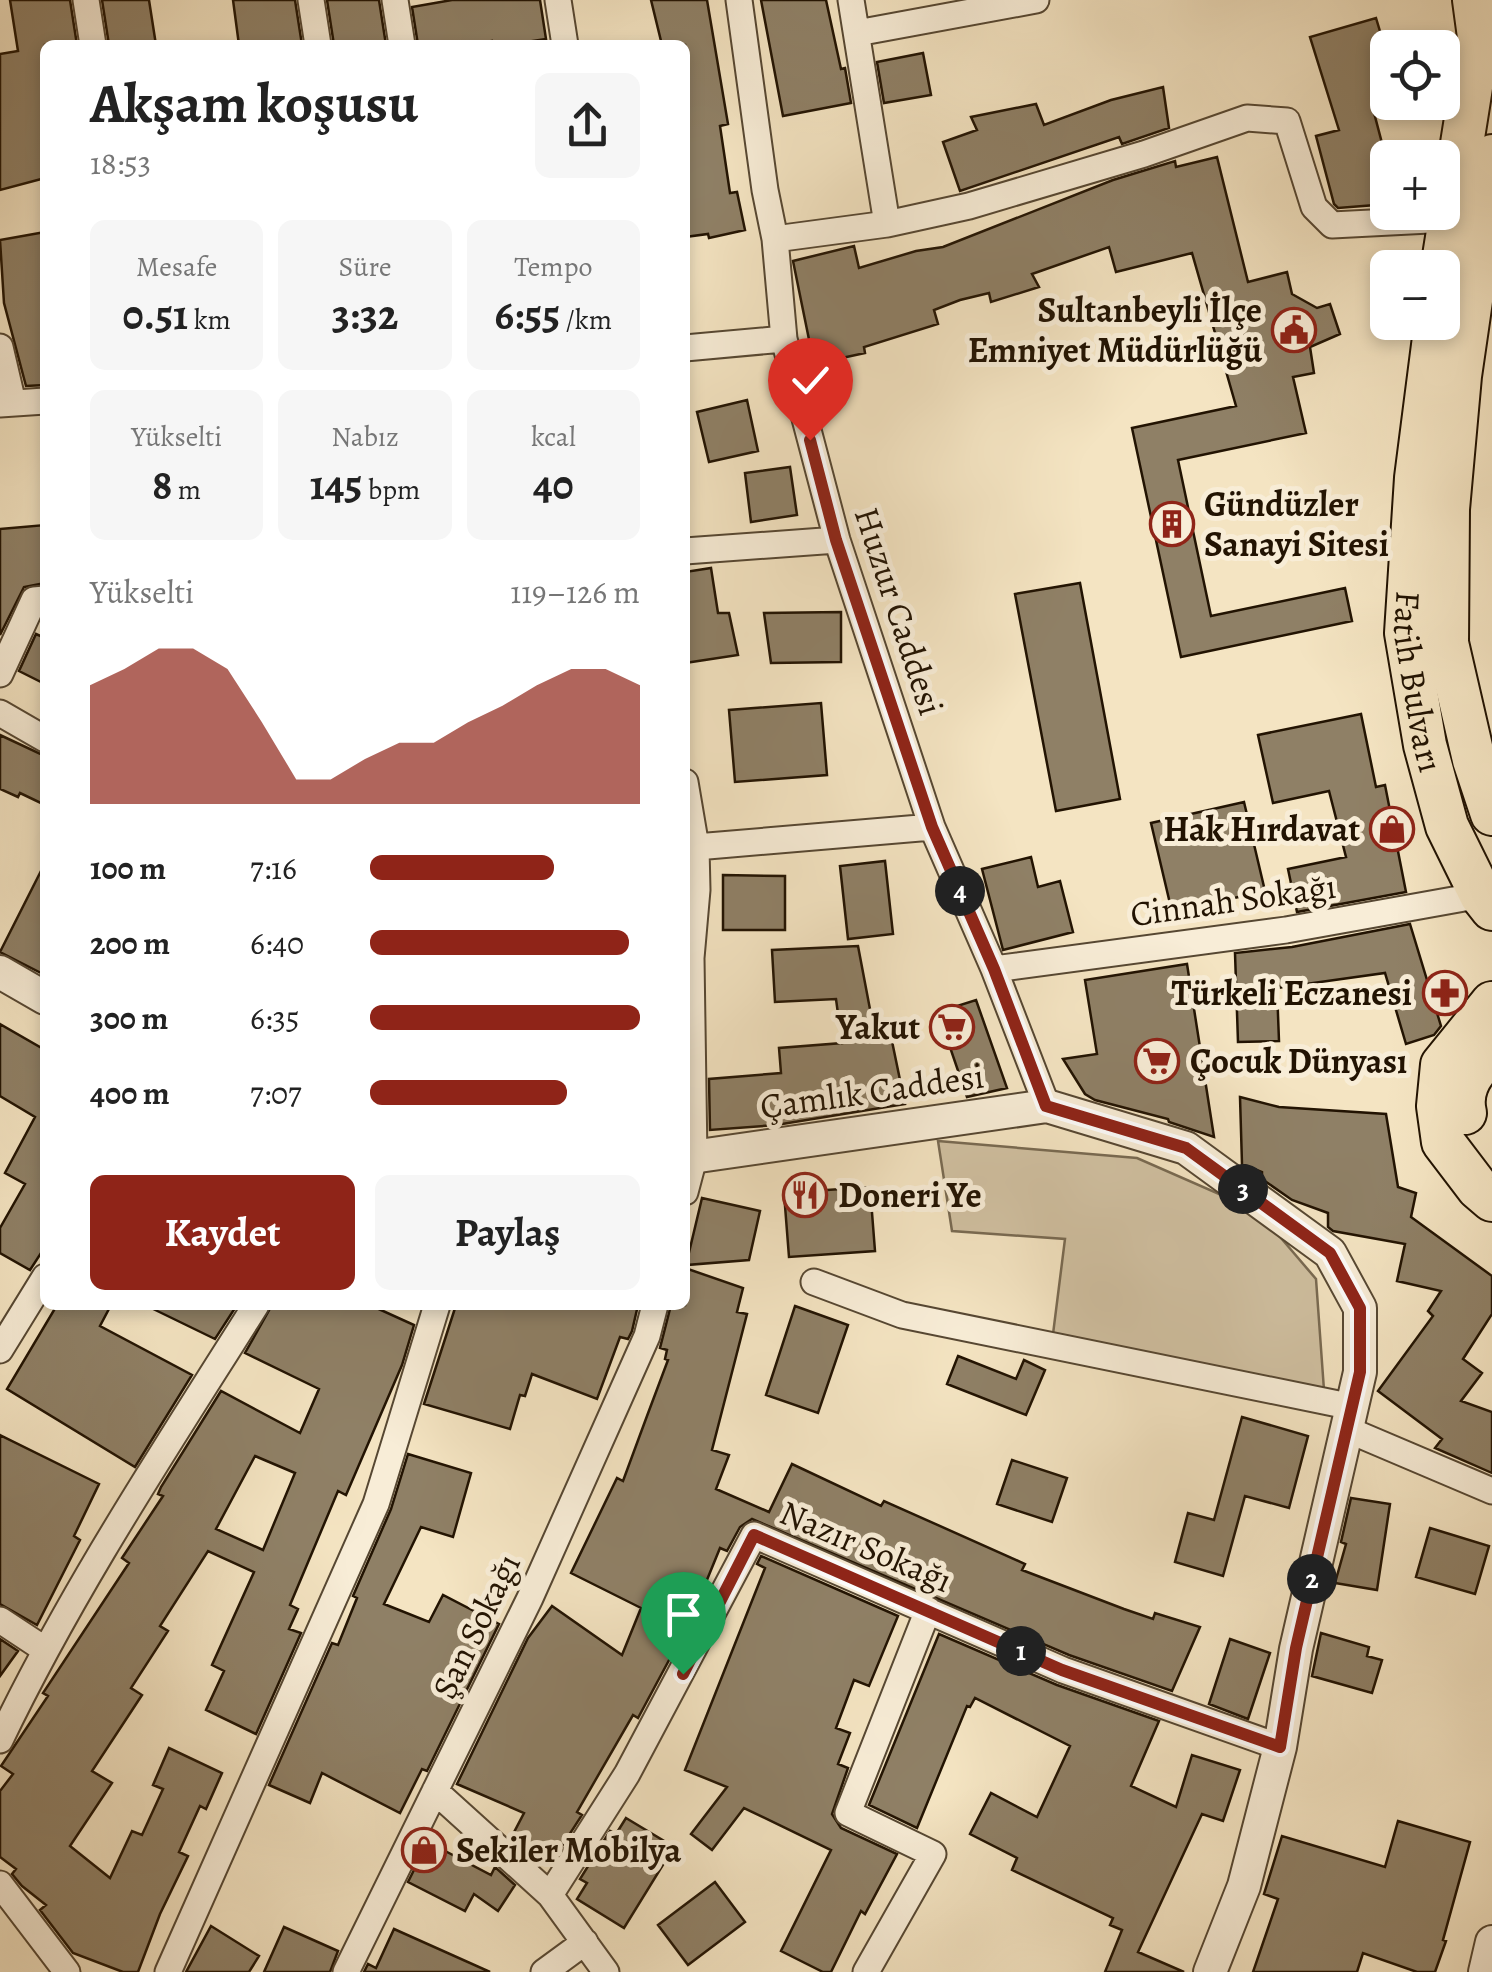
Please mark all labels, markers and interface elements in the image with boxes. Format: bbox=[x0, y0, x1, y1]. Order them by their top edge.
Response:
map controls bbox=[1370, 30, 1460, 340]
button: locate bbox=[1370, 30, 1460, 120]
text: Akşam koşusu bbox=[90, 66, 418, 141]
button: share bbox=[535, 73, 640, 178]
button: + bbox=[1370, 140, 1460, 230]
text: 18:53 bbox=[90, 141, 151, 185]
text: Mesafe bbox=[136, 248, 217, 286]
text: Süre bbox=[339, 248, 391, 286]
text: Tempo bbox=[514, 248, 592, 286]
button: − bbox=[1370, 250, 1460, 340]
text: 0.51 bbox=[122, 286, 188, 343]
text: 3:32 bbox=[332, 286, 398, 343]
text: 6:55 bbox=[495, 286, 560, 343]
place label: Sultanbeyli İlçe Emniyet Müdürlüğü bbox=[968, 286, 1263, 374]
text: km bbox=[188, 301, 231, 339]
text: /km bbox=[560, 301, 612, 339]
public building icon: Sultanbeyli İlçe Emniyet Müdürlüğü bbox=[1271, 307, 1317, 353]
pin bbox=[768, 338, 853, 441]
icon: check bbox=[783, 353, 838, 408]
text: Yükselti bbox=[131, 418, 222, 456]
text: Nabız bbox=[331, 418, 399, 456]
text: kcal bbox=[531, 418, 576, 456]
text: 8 bbox=[152, 456, 172, 513]
text: 145 bbox=[310, 456, 362, 513]
text: 40 bbox=[533, 456, 574, 513]
text: m bbox=[172, 471, 201, 509]
text: bpm bbox=[362, 471, 420, 509]
place label: Gündüzler Sanayi Sitesi bbox=[1204, 480, 1389, 568]
street label: Huzur Caddesi bbox=[843, 501, 955, 721]
building icon: Gündüzler Sanayi Sitesi bbox=[1149, 501, 1195, 547]
text: Yükselti bbox=[90, 570, 194, 614]
text: 119–126 m bbox=[510, 570, 640, 614]
street label: Fatih Bulvarı bbox=[1382, 590, 1455, 778]
place label: Hak Hırdavat bbox=[1163, 805, 1360, 853]
shop icon: Hak Hırdavat bbox=[1369, 806, 1415, 852]
text: 100 m bbox=[90, 846, 166, 890]
text: 7:16 bbox=[250, 846, 297, 890]
street label: Cinnah Sokağı bbox=[1127, 862, 1339, 938]
pin: 4 bbox=[935, 866, 985, 916]
text: 4 bbox=[953, 872, 967, 910]
text: 200 m bbox=[90, 921, 170, 965]
text: 6:40 bbox=[250, 921, 304, 965]
place label: Türkeli Eczanesi bbox=[1172, 969, 1412, 1017]
pharmacy icon: Türkeli Eczanesi bbox=[1422, 970, 1468, 1016]
text: 300 m bbox=[90, 996, 168, 1040]
text: 6:35 bbox=[250, 996, 299, 1040]
place label: Yakut bbox=[835, 1003, 920, 1051]
supermarket icon: Yakut bbox=[929, 1004, 975, 1050]
place label: Çocuk Dünyası bbox=[1190, 1037, 1407, 1085]
supermarket icon: Çocuk Dünyası bbox=[1134, 1038, 1180, 1084]
street label: Çamlık Caddesi bbox=[757, 1052, 987, 1130]
text: 400 m bbox=[90, 1071, 170, 1115]
text: 7:07 bbox=[250, 1071, 302, 1115]
pin: 3 bbox=[1218, 1164, 1268, 1214]
text: 3 bbox=[1237, 1170, 1249, 1208]
place label: Doneri Ye bbox=[838, 1171, 982, 1219]
restaurant icon: Doneri Ye bbox=[782, 1172, 828, 1218]
button: Kaydet bbox=[90, 1175, 355, 1290]
button: Paylaş bbox=[375, 1175, 640, 1290]
street label: Nazır Sokağı bbox=[772, 1488, 960, 1604]
street label: Şan Sokağı bbox=[420, 1545, 532, 1707]
pin: 2 bbox=[1287, 1554, 1337, 1604]
text: 2 bbox=[1305, 1560, 1319, 1598]
pin bbox=[641, 1572, 726, 1675]
icon: arrive bbox=[656, 1587, 711, 1642]
pin: 1 bbox=[996, 1626, 1046, 1676]
text: 1 bbox=[1016, 1632, 1026, 1670]
place label: Sekiler Mobilya bbox=[456, 1826, 682, 1874]
shop icon: Sekiler Mobilya bbox=[401, 1827, 447, 1873]

